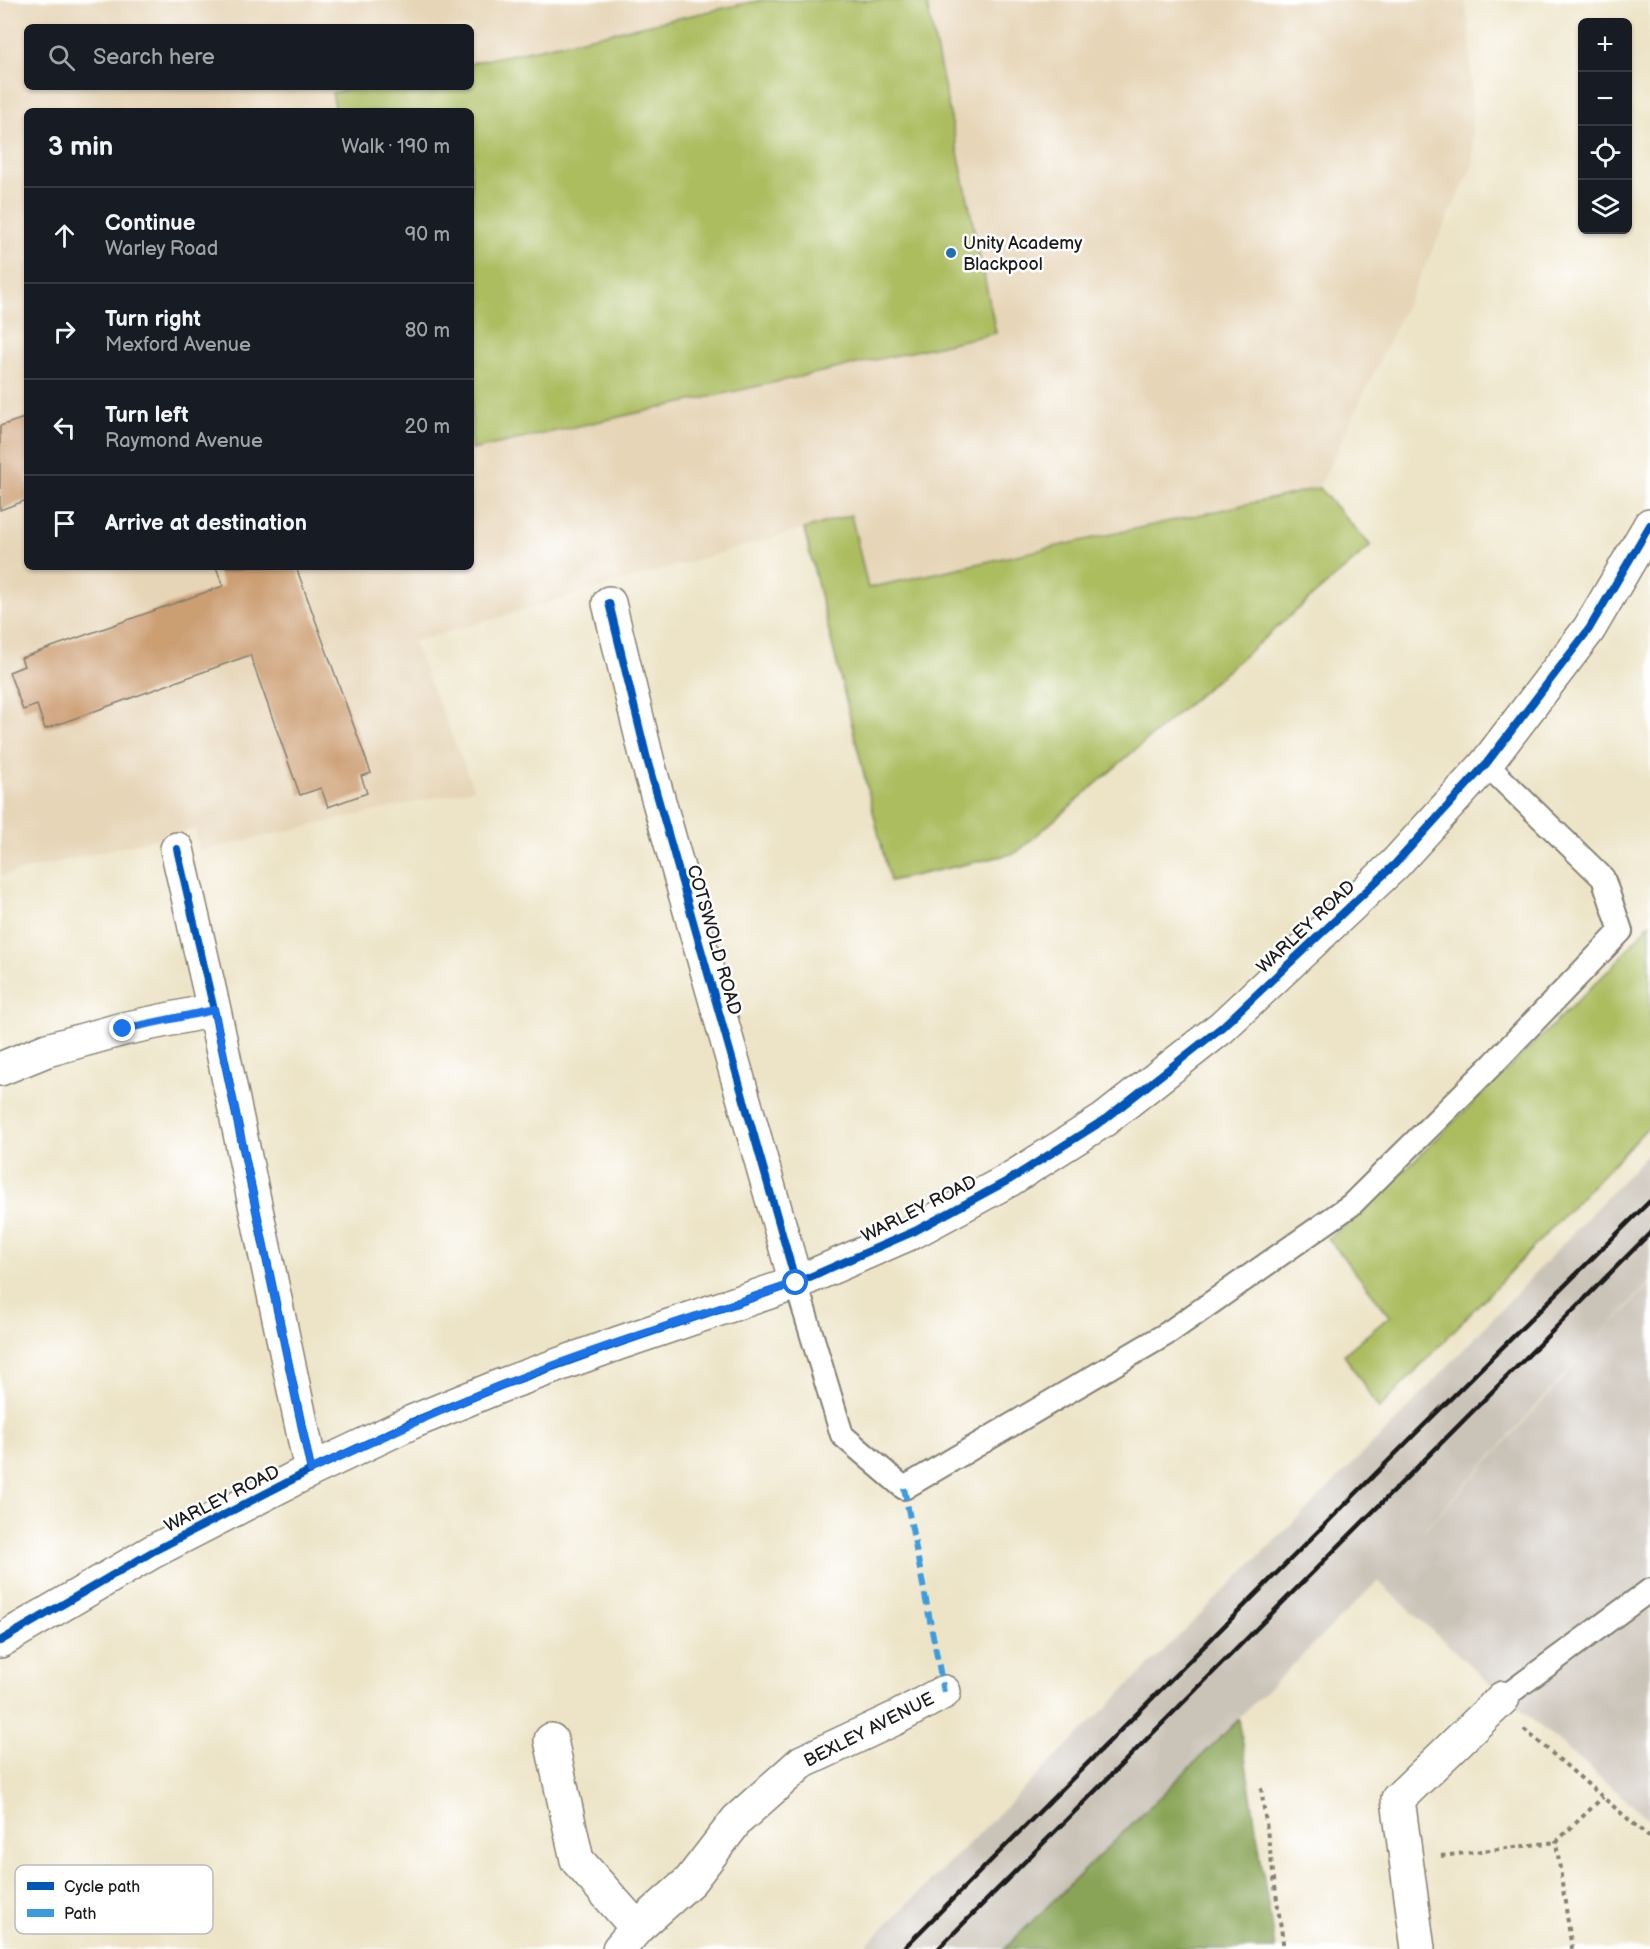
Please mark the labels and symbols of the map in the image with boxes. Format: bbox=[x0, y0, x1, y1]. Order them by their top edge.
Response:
place label: Unity Academy Blackpool bbox=[963, 233, 1083, 275]
marker: Unity Academy Blackpool bbox=[944, 246, 958, 260]
street label: COTSWOLD ROAD bbox=[683, 863, 745, 1017]
street label: WARLEY ROAD bbox=[1253, 876, 1359, 978]
route end bbox=[109, 1015, 135, 1041]
street label: WARLEY ROAD bbox=[858, 1171, 980, 1247]
route start bbox=[782, 1269, 808, 1295]
street label: WARLEY ROAD bbox=[161, 1461, 283, 1537]
street label: BEXLEY AVENUE bbox=[801, 1688, 938, 1772]
legend bbox=[15, 1865, 213, 1934]
text: Cycle path bbox=[64, 1878, 140, 1897]
text: Path bbox=[64, 1905, 96, 1924]

